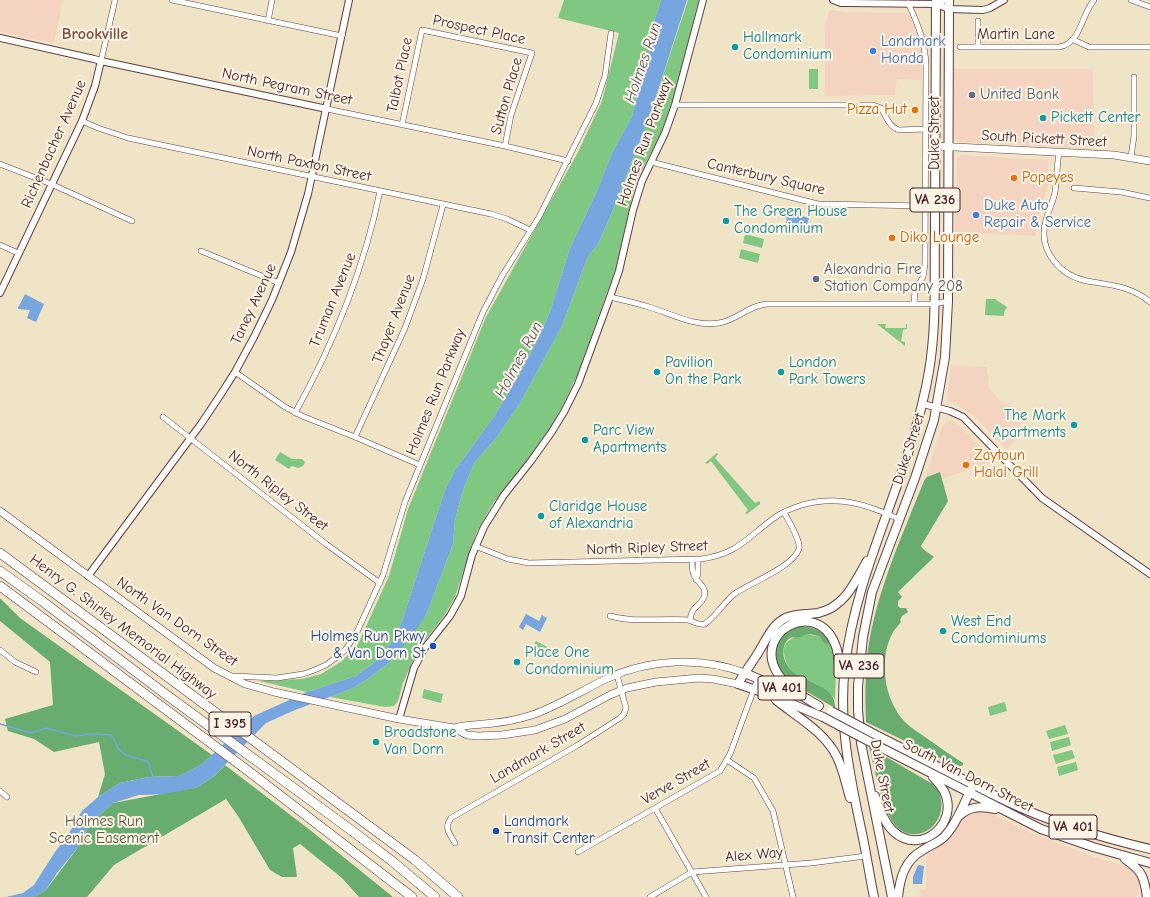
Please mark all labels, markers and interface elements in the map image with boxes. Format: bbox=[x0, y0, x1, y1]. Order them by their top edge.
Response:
street label: Prospect Place bbox=[431, 11, 527, 49]
water label: Holmes Run bbox=[620, 20, 666, 106]
district label: Brookville bbox=[62, 24, 128, 44]
street label: Martin Lane bbox=[977, 26, 1055, 44]
place label: Hallmark Condominium bbox=[743, 29, 832, 64]
place label: Landmark Honda bbox=[881, 33, 946, 68]
street label: Talbot Place bbox=[383, 36, 417, 114]
marker: Hallmark Condominium bbox=[730, 42, 740, 52]
marker: Landmark Honda bbox=[868, 46, 878, 56]
street label: Sutton Place bbox=[487, 55, 527, 137]
street label: North Pegram Street bbox=[220, 64, 354, 110]
street label: Holmes Run Parkway bbox=[613, 75, 677, 209]
street label: Richenbacher Avenue bbox=[18, 77, 90, 211]
place label: United Bank bbox=[980, 86, 1059, 104]
marker: United Bank bbox=[967, 90, 977, 100]
street label: Duke Street bbox=[926, 96, 944, 170]
place label: Pizza Hut bbox=[847, 101, 907, 119]
marker: Pizza Hut bbox=[910, 105, 920, 115]
place label: Pickett Center bbox=[1051, 109, 1140, 127]
marker: Pickett Center bbox=[1038, 113, 1048, 123]
street label: South Pickett Street bbox=[981, 127, 1107, 151]
street label: North Paxton Street bbox=[245, 142, 373, 186]
street label: Canterbury Square bbox=[705, 155, 827, 199]
place label: Popeyes bbox=[1022, 169, 1073, 187]
marker: Popeyes bbox=[1009, 173, 1019, 183]
road number: VA 236 bbox=[910, 188, 960, 212]
place label: Duke Auto Repair & Service bbox=[984, 197, 1091, 232]
place label: The Green House Condominium bbox=[734, 203, 847, 238]
marker: Duke Auto Repair & Service bbox=[971, 210, 981, 220]
marker: The Green House Condominium bbox=[721, 216, 731, 226]
place label: Diko Lounge bbox=[900, 229, 979, 247]
marker: Diko Lounge bbox=[887, 233, 897, 243]
street label: Truman Avenue bbox=[306, 250, 360, 350]
street label: Taney Avenue bbox=[227, 261, 281, 347]
place label: Alexandria Fire Station Company 208 bbox=[824, 261, 963, 296]
street label: Thayer Avenue bbox=[369, 272, 419, 366]
marker: Alexandria Fire Station Company 208 bbox=[811, 274, 821, 284]
water label: Holmes Run bbox=[491, 319, 547, 401]
street label: Holmes Run Parkway bbox=[402, 326, 470, 458]
place label: Pavilion On the Park bbox=[665, 354, 742, 389]
place label: London Park Towers bbox=[789, 354, 865, 389]
marker: Pavilion On the Park bbox=[652, 367, 662, 377]
marker: London Park Towers bbox=[776, 367, 786, 377]
place label: The Mark Apartments bbox=[993, 407, 1066, 442]
street label: Duke Street bbox=[889, 411, 929, 487]
marker: The Mark Apartments bbox=[1069, 420, 1079, 430]
place label: Parc View Apartments bbox=[593, 422, 666, 457]
marker: Parc View Apartments bbox=[580, 435, 590, 445]
street label: North Ripley Street bbox=[225, 447, 331, 535]
place label: Zaytoun Halal Grill bbox=[974, 447, 1039, 482]
marker: Zaytoun Halal Grill bbox=[961, 460, 971, 470]
place label: Claridge House of Alexandria bbox=[549, 498, 647, 533]
marker: Claridge House of Alexandria bbox=[536, 511, 546, 521]
street label: North Ripley Street bbox=[586, 537, 708, 559]
street label: Henry G. Shirley Memorial Highway bbox=[26, 551, 220, 703]
street label: North Van Dorn Street bbox=[113, 573, 241, 671]
place label: West End Condominiums bbox=[951, 613, 1046, 648]
marker: West End Condominiums bbox=[938, 626, 948, 636]
place label: Holmes Run Pkwy & Van Dorn St bbox=[311, 628, 425, 663]
marker: Holmes Run Pkwy & Van Dorn St bbox=[428, 641, 438, 651]
place label: Place One Condominium bbox=[525, 644, 614, 679]
road number: VA 236 bbox=[834, 654, 884, 678]
marker: Place One Condominium bbox=[512, 657, 522, 667]
road number: VA 401 bbox=[758, 676, 806, 700]
road number: I 395 bbox=[209, 712, 251, 736]
street label: Landmark Street bbox=[487, 718, 589, 788]
place label: Broadstone Van Dorn bbox=[384, 724, 456, 759]
street label: South Van Dorn Street bbox=[900, 735, 1036, 817]
marker: Broadstone Van Dorn bbox=[371, 737, 381, 747]
street label: Duke Street bbox=[866, 738, 898, 814]
street label: Verve Street bbox=[638, 755, 714, 809]
park label: Holmes Run Scenic Easement bbox=[49, 813, 159, 848]
place label: Landmark Transit Center bbox=[504, 813, 595, 848]
road number: VA 401 bbox=[1049, 815, 1097, 839]
marker: Landmark Transit Center bbox=[491, 826, 501, 836]
street label: Alex Way bbox=[724, 844, 784, 866]

